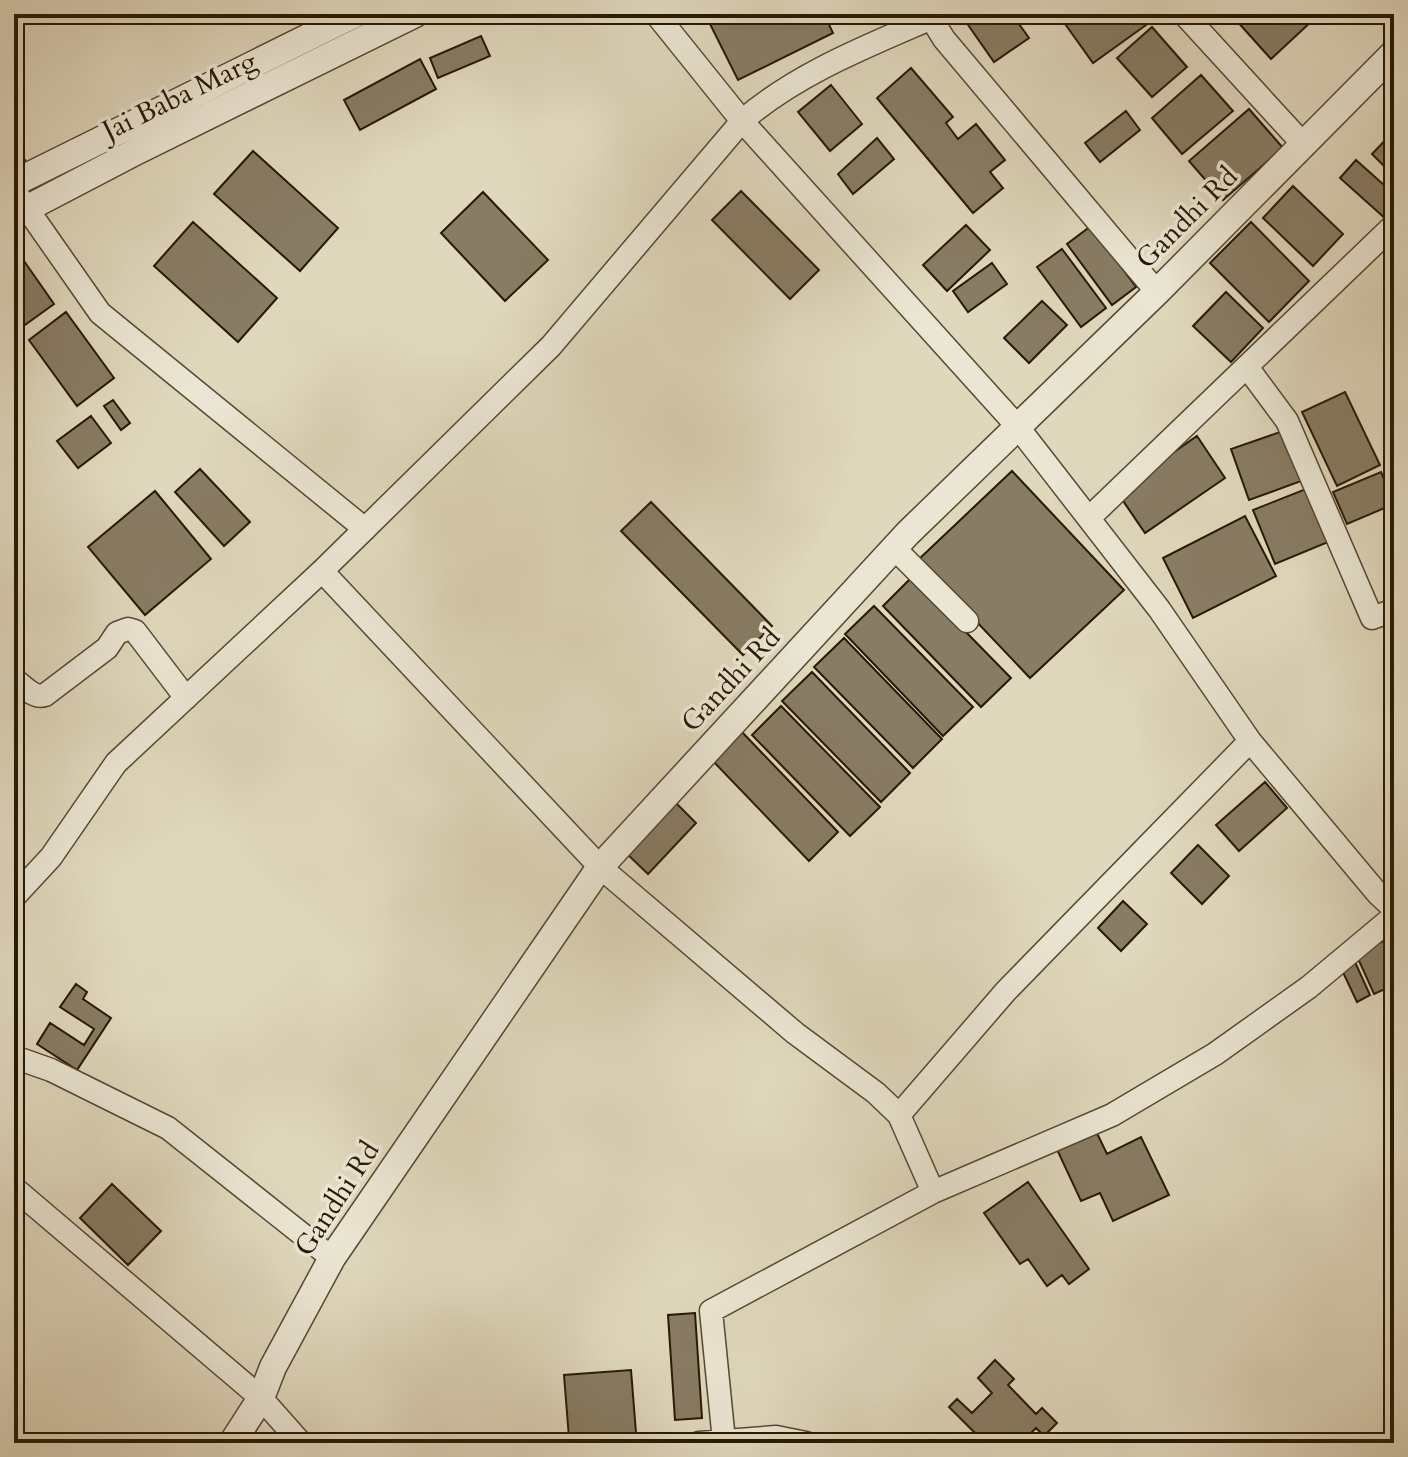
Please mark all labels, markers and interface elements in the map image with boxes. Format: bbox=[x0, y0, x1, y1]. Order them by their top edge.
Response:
street label: Jai Baba Marg bbox=[92, 42, 263, 151]
street label: Gandhi Rd bbox=[1127, 158, 1246, 277]
street label: Gandhi Rd bbox=[672, 619, 789, 740]
street label: Gandhi Rd bbox=[285, 1134, 388, 1263]

